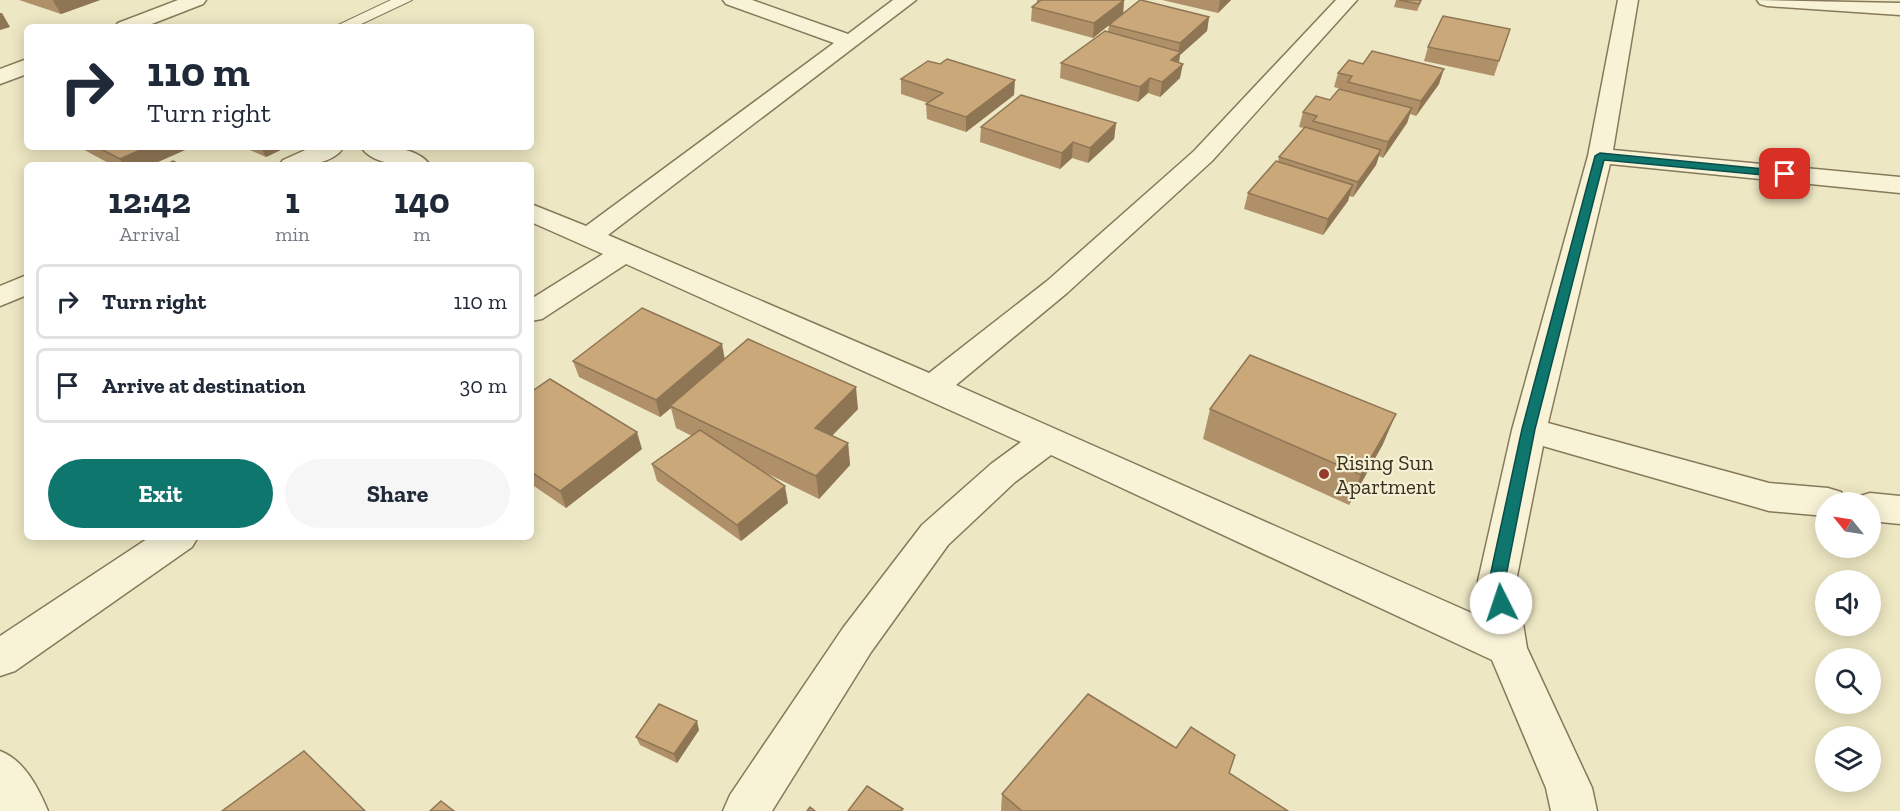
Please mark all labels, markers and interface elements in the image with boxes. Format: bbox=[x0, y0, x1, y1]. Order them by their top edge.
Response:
text: 110 m bbox=[147, 46, 250, 97]
icon: right bbox=[48, 48, 126, 126]
text: Turn right bbox=[147, 97, 271, 129]
pin bbox=[1759, 148, 1810, 199]
icon: arrive bbox=[1768, 157, 1801, 190]
text: 12:42 bbox=[108, 179, 191, 222]
text: 1 bbox=[285, 179, 300, 222]
text: 140 bbox=[394, 179, 450, 222]
text: Arrival bbox=[119, 222, 180, 246]
text: min bbox=[275, 222, 310, 246]
text: m bbox=[413, 222, 430, 246]
icon: right bbox=[51, 285, 84, 318]
text: Turn right bbox=[102, 288, 206, 315]
text: 110 m bbox=[453, 288, 507, 315]
icon: arrive bbox=[51, 369, 84, 402]
text: Arrive at destination bbox=[102, 372, 305, 399]
text: 30 m bbox=[460, 372, 507, 399]
place label: Rising Sun Apartment bbox=[1336, 450, 1436, 499]
button: Exit bbox=[48, 459, 273, 528]
button: Share bbox=[285, 459, 510, 528]
marker: Rising Sun Apartment bbox=[1317, 467, 1331, 481]
north arrow bbox=[1815, 492, 1881, 558]
map controls bbox=[1815, 492, 1881, 792]
button: sound bbox=[1815, 570, 1881, 636]
position arrow bbox=[1469, 571, 1533, 635]
button: search bbox=[1815, 648, 1881, 714]
button: layers bbox=[1815, 726, 1881, 792]

